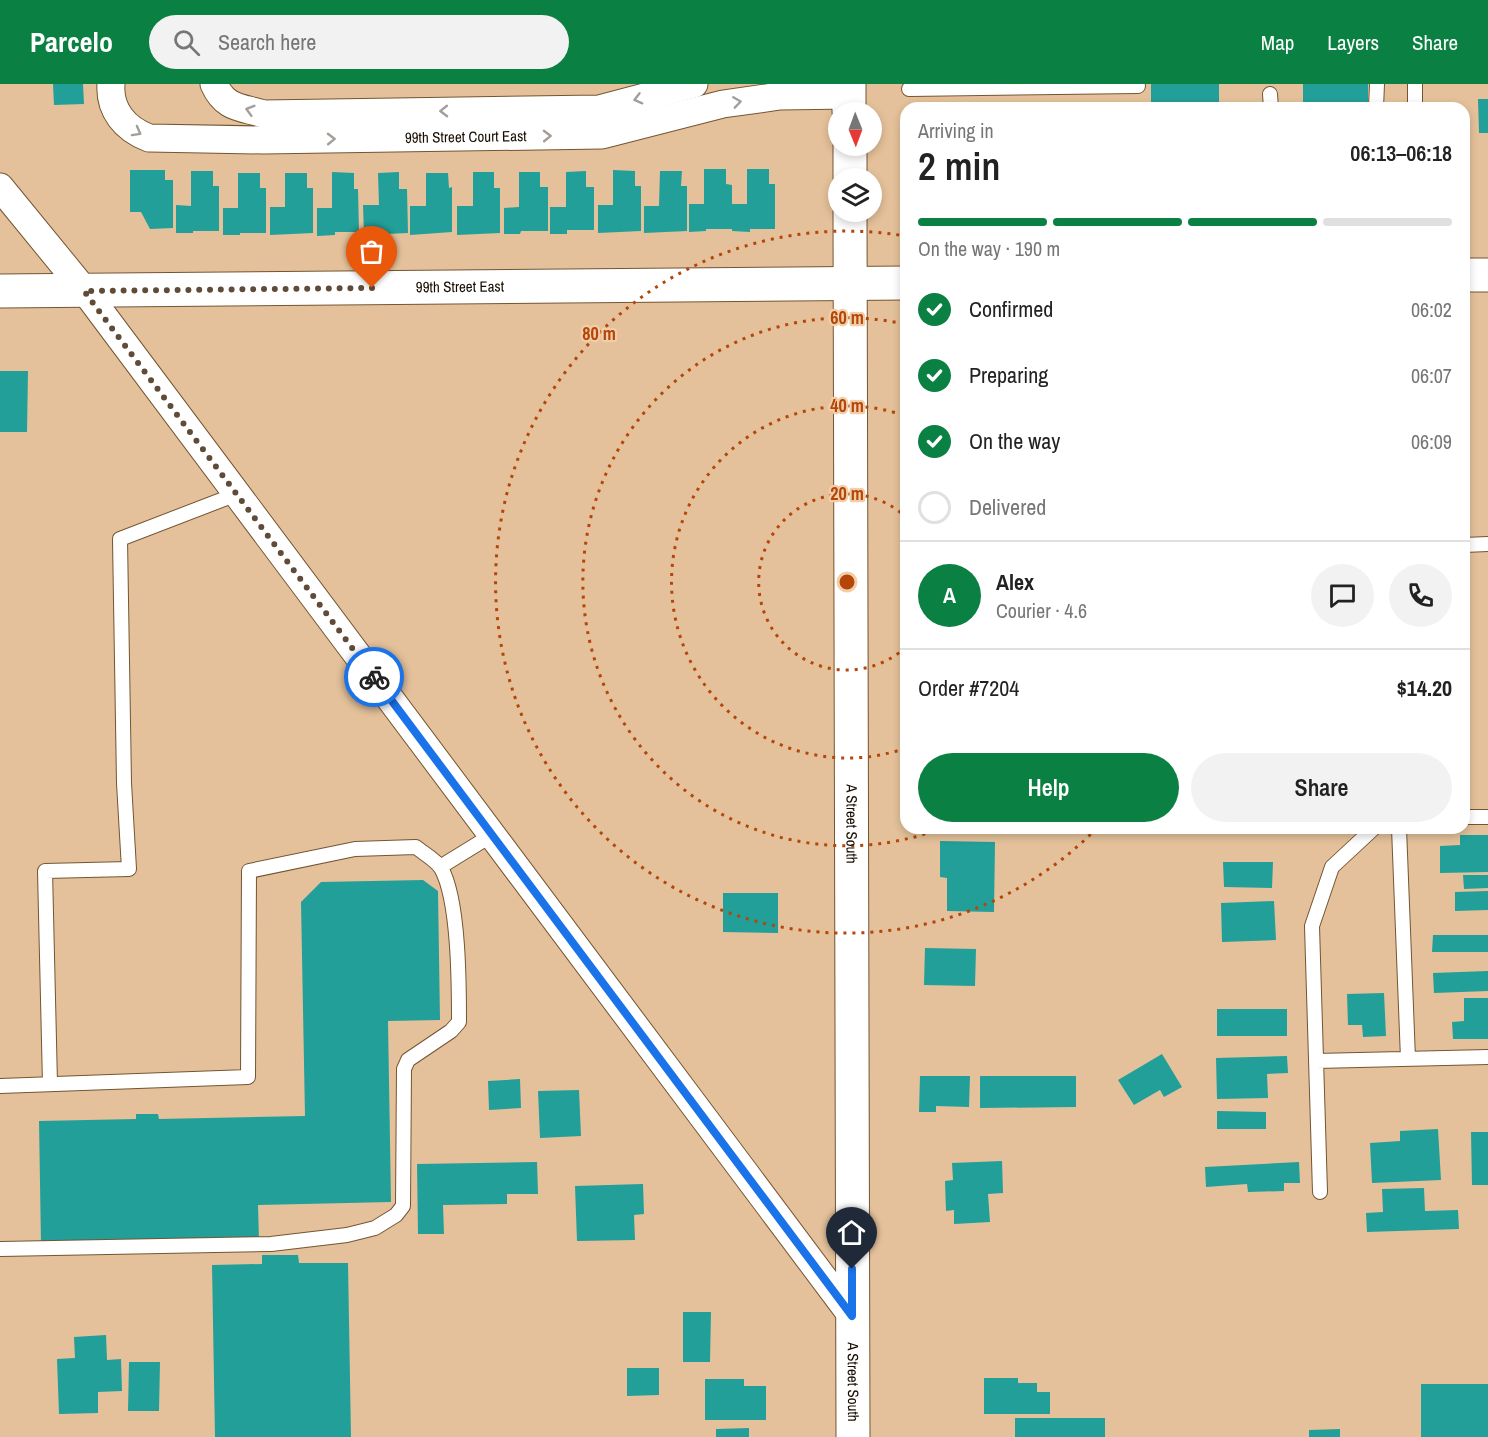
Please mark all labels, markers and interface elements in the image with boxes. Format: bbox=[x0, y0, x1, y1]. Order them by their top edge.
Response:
search box bbox=[149, 15, 569, 69]
text: Parcelo bbox=[30, 23, 113, 61]
icon: search bbox=[170, 26, 203, 59]
text: Search here bbox=[218, 27, 316, 57]
text: Map bbox=[1261, 28, 1294, 57]
text: Layers bbox=[1327, 28, 1379, 57]
text: Share bbox=[1412, 28, 1458, 57]
one-way arrow bbox=[633, 92, 644, 104]
one-way arrow bbox=[733, 96, 742, 108]
north arrow bbox=[828, 102, 882, 156]
map controls bbox=[828, 102, 882, 222]
one-way arrow bbox=[245, 104, 255, 117]
one-way arrow bbox=[440, 105, 449, 117]
text: Arriving in bbox=[918, 117, 994, 144]
one-way arrow bbox=[131, 125, 141, 136]
street label: 99th Street Court East bbox=[405, 125, 527, 148]
one-way arrow bbox=[542, 130, 551, 142]
one-way arrow bbox=[326, 133, 335, 145]
text: 06:13–06:18 bbox=[1350, 138, 1452, 168]
text: 2 min bbox=[918, 140, 1000, 192]
button: layers bbox=[828, 168, 882, 222]
pin bbox=[346, 226, 397, 288]
icon: bag bbox=[355, 235, 388, 268]
text: On the way · 190 m bbox=[918, 235, 1060, 262]
street label: 99th Street East bbox=[416, 276, 505, 297]
icon: check bbox=[918, 293, 951, 326]
text: Confirmed bbox=[969, 294, 1053, 324]
text: 06:02 bbox=[1411, 296, 1452, 323]
text: 60 m bbox=[830, 305, 864, 330]
text: 80 m bbox=[582, 321, 616, 346]
icon: check bbox=[918, 359, 951, 392]
text: Preparing bbox=[969, 360, 1048, 390]
text: 06:07 bbox=[1411, 362, 1452, 389]
text: 40 m bbox=[830, 393, 864, 418]
icon: check bbox=[918, 425, 951, 458]
text: On the way bbox=[969, 426, 1060, 456]
text: 06:09 bbox=[1411, 428, 1452, 455]
text: 20 m bbox=[830, 481, 864, 506]
text: Delivered bbox=[969, 492, 1046, 522]
button: chat bbox=[1311, 564, 1374, 627]
button: phone bbox=[1389, 564, 1452, 627]
text: Alex bbox=[996, 567, 1034, 597]
centre of rings bbox=[837, 572, 857, 592]
text: A bbox=[943, 580, 956, 610]
text: Courier · 4.6 bbox=[996, 597, 1087, 624]
courier bbox=[344, 647, 404, 707]
icon: bike bbox=[358, 661, 391, 694]
text: Order #7204 bbox=[918, 673, 1019, 703]
text: $14.20 bbox=[1397, 673, 1452, 703]
button: Help bbox=[918, 753, 1179, 822]
button: Share bbox=[1191, 753, 1452, 822]
street label: A Street South bbox=[841, 783, 863, 864]
pin bbox=[826, 1207, 877, 1269]
icon: home bbox=[835, 1216, 868, 1249]
street label: A Street South bbox=[843, 1341, 864, 1422]

